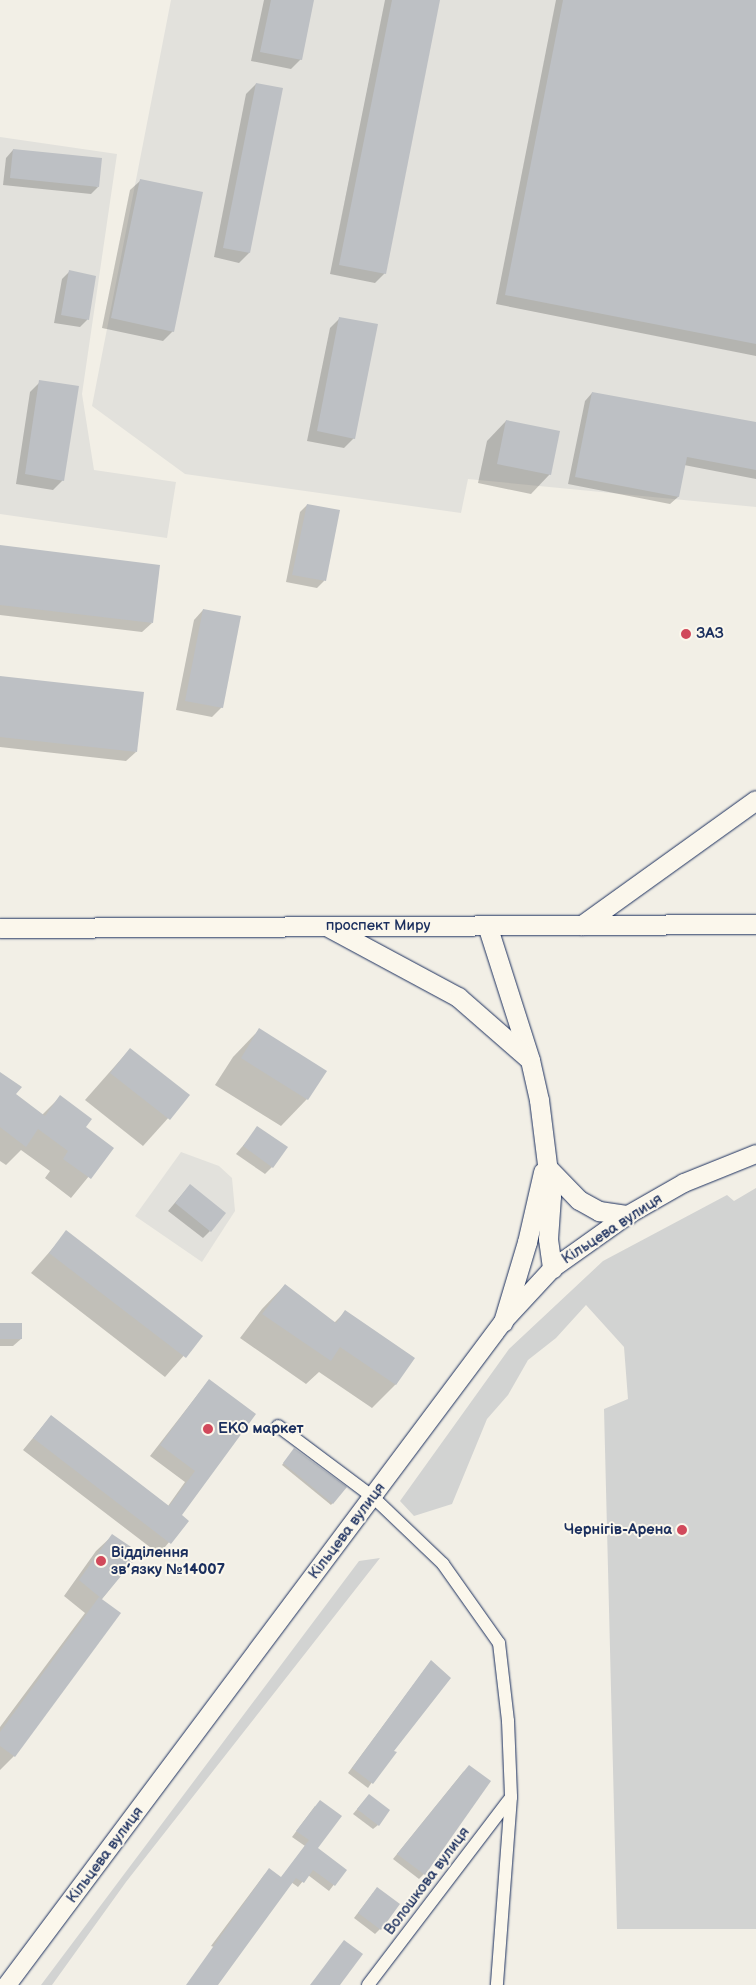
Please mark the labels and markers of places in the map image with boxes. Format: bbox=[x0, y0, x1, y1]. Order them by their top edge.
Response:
place label: ЗАЗ bbox=[696, 625, 724, 643]
marker: ЗАЗ bbox=[680, 628, 692, 640]
place label: ЕКО маркет bbox=[218, 1420, 304, 1438]
marker: ЕКО маркет bbox=[202, 1423, 214, 1435]
place label: Чернігів-Арена bbox=[564, 1521, 672, 1539]
marker: Чернігів-Арена bbox=[676, 1524, 688, 1536]
place label: Відділення зв’язку №14007 bbox=[111, 1543, 225, 1578]
marker: Відділення зв’язку №14007 bbox=[95, 1555, 107, 1567]

